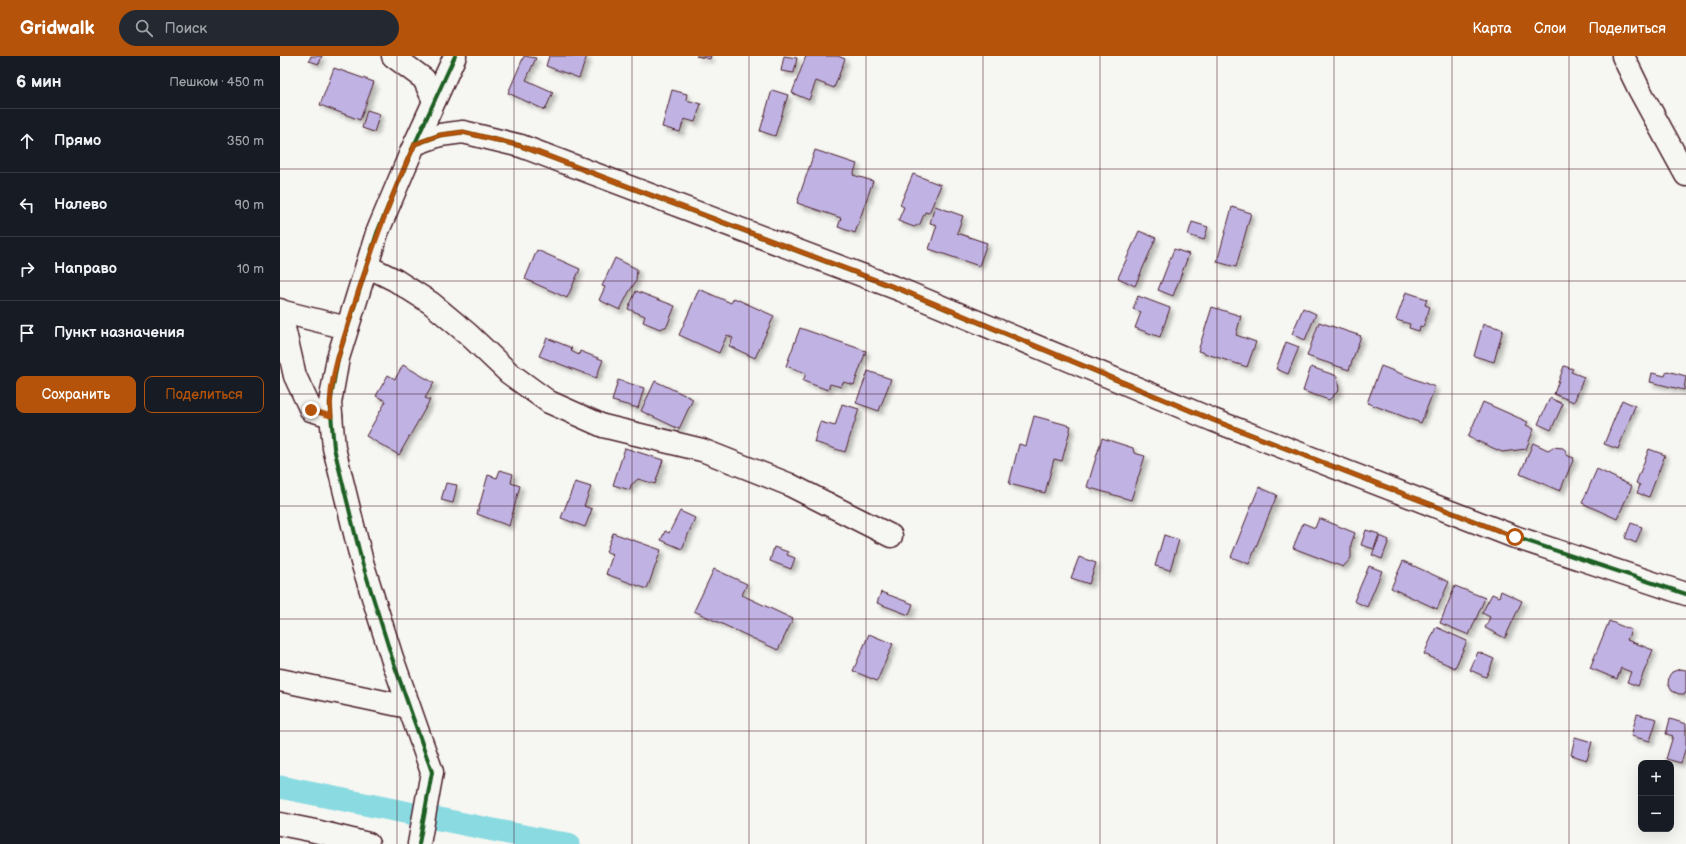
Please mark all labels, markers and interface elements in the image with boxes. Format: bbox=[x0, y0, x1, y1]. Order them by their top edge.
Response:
search box bbox=[119, 10, 399, 46]
text: Gridwalk bbox=[20, 17, 95, 40]
icon: search bbox=[133, 17, 155, 39]
text: Поиск bbox=[165, 19, 207, 38]
text: Карта bbox=[1472, 20, 1512, 37]
text: Слои bbox=[1534, 20, 1566, 37]
text: Поделиться bbox=[1588, 20, 1666, 37]
text: 6 мин bbox=[16, 72, 62, 92]
text: Пешком · 450 m bbox=[169, 74, 264, 90]
icon: ahead bbox=[16, 130, 38, 152]
text: Прямо bbox=[54, 131, 101, 150]
text: 350 m bbox=[227, 133, 264, 149]
icon: left bbox=[16, 194, 38, 216]
text: Налево bbox=[54, 195, 107, 214]
text: 90 m bbox=[235, 197, 264, 213]
icon: right bbox=[16, 258, 38, 280]
text: Направо bbox=[54, 259, 117, 278]
text: 10 m bbox=[237, 261, 264, 277]
icon: arrive bbox=[16, 322, 38, 344]
text: Пункт назначения bbox=[54, 323, 185, 342]
button: Сохранить bbox=[16, 376, 136, 413]
button: Поделиться bbox=[144, 376, 264, 413]
route end bbox=[302, 401, 320, 419]
route start bbox=[1506, 528, 1524, 546]
map controls bbox=[1638, 760, 1674, 832]
button: + bbox=[1638, 760, 1674, 796]
button: − bbox=[1638, 796, 1674, 832]

